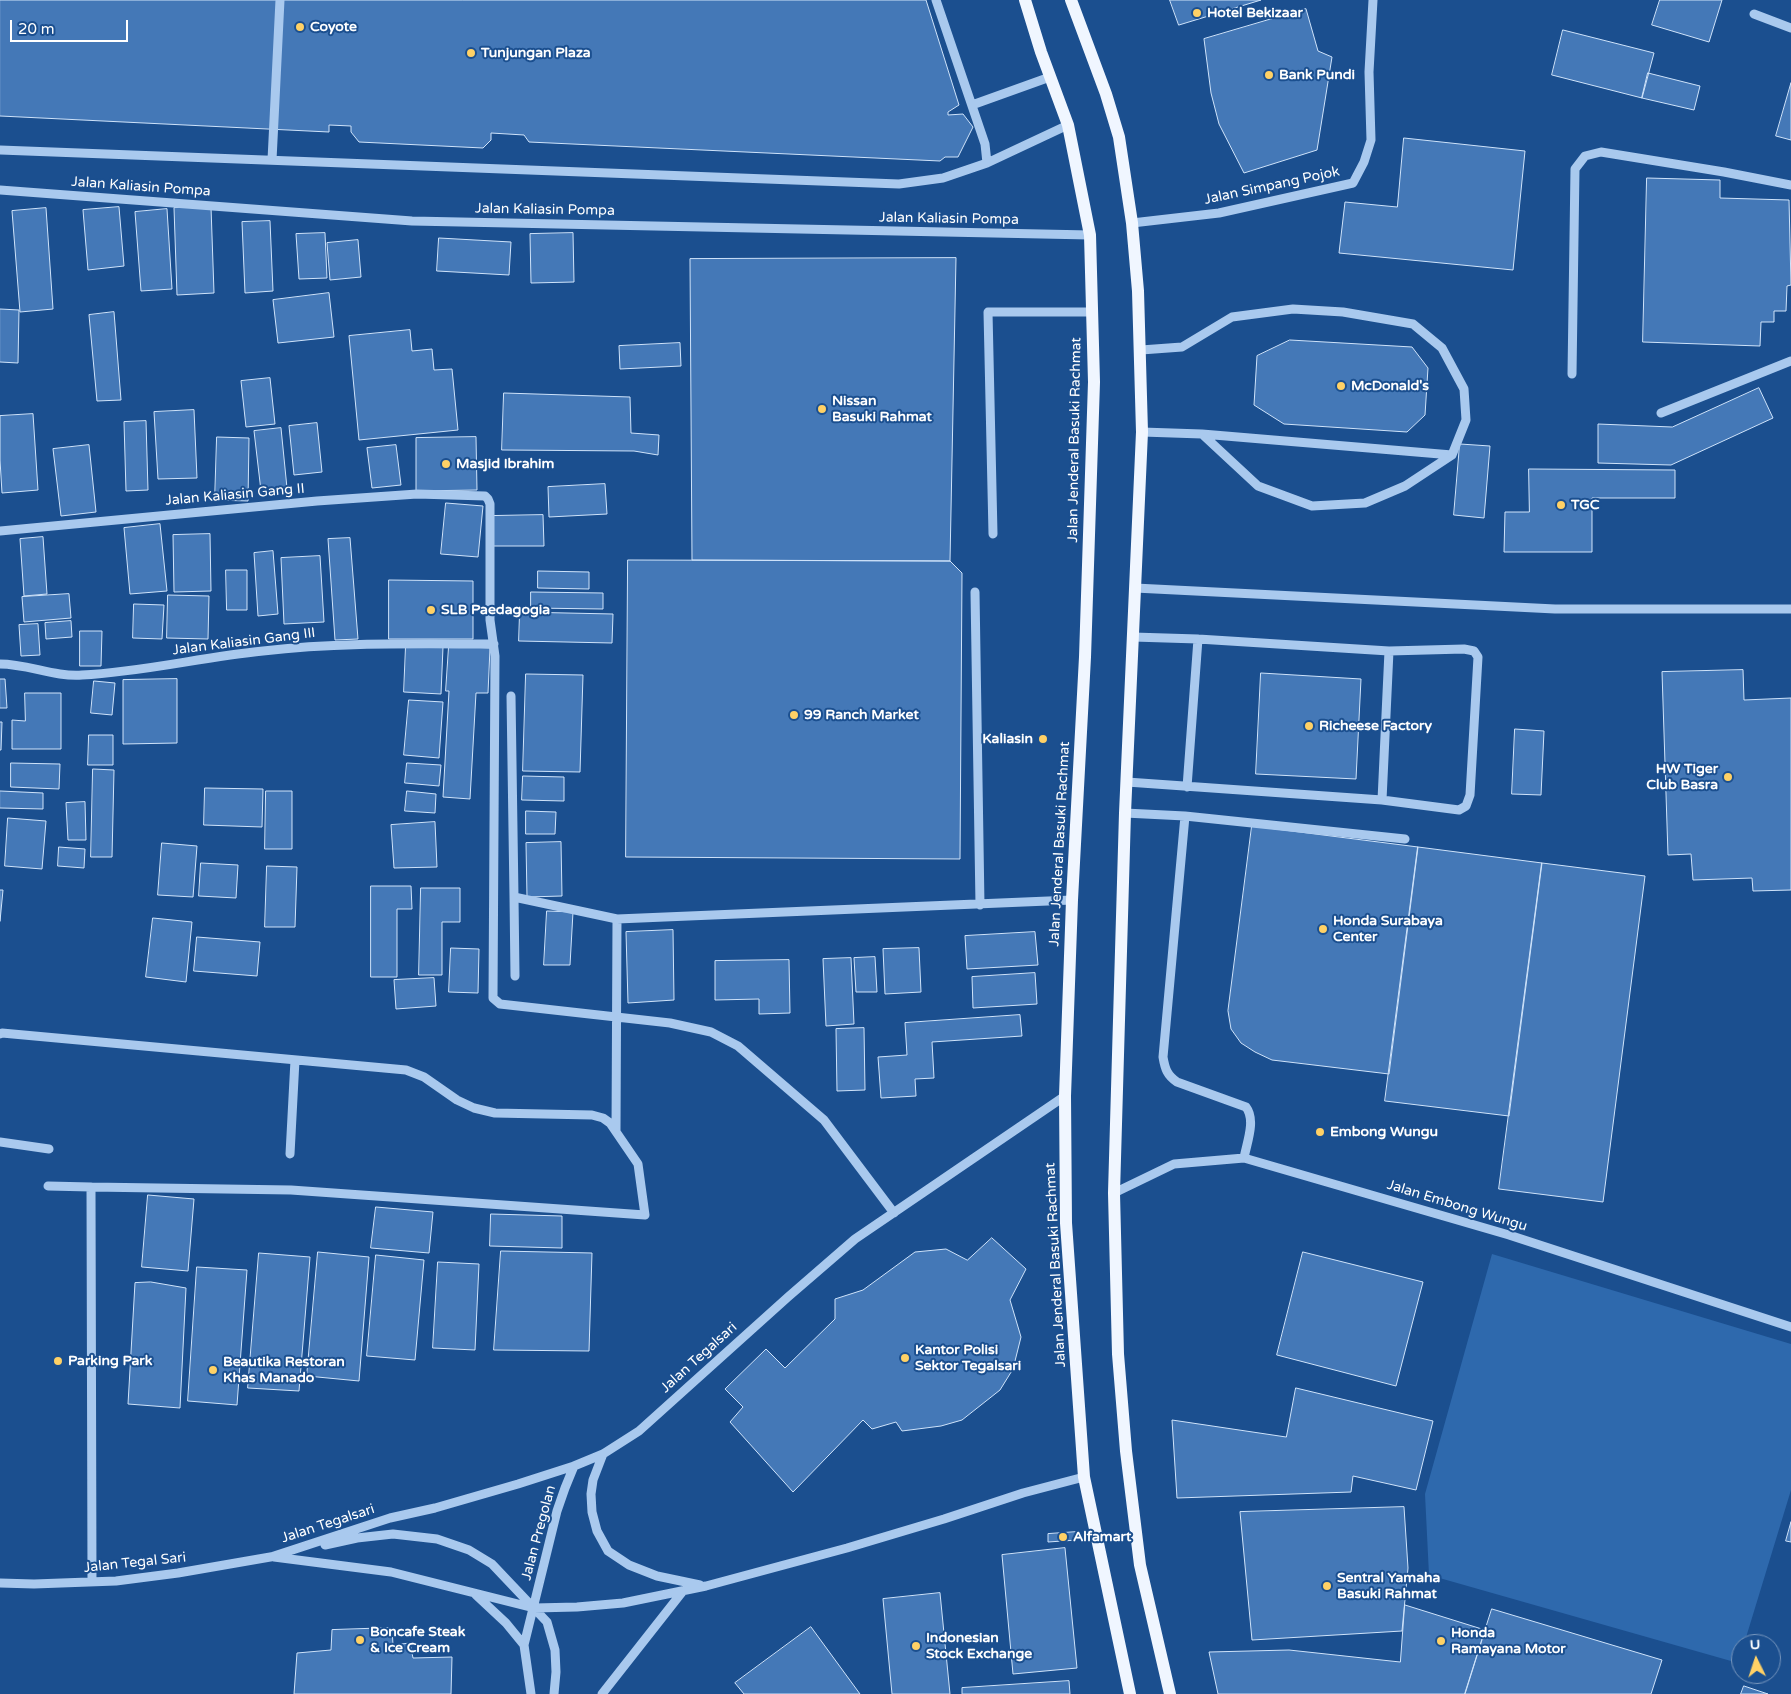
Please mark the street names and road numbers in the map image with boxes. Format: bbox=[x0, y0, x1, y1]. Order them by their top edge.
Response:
street label: Jalan Simpang Pojok bbox=[1203, 163, 1341, 209]
street label: Jalan Kaliasin Pompa bbox=[71, 174, 211, 200]
street label: Jalan Kaliasin Pompa bbox=[475, 200, 615, 220]
street label: Jalan Kaliasin Pompa bbox=[879, 209, 1019, 229]
street label: Jalan Jenderal Basuki Rachmat bbox=[1065, 337, 1085, 543]
street label: Jalan Kaliasin Gang II bbox=[165, 481, 305, 509]
street label: Jalan Kaliasin Gang III bbox=[172, 625, 316, 659]
street label: Jalan Jenderal Basuki Rachmat bbox=[1046, 741, 1074, 947]
street label: Jalan Jenderal Basuki Rachmat bbox=[1042, 1162, 1070, 1368]
street label: Jalan Embong Wungu bbox=[1385, 1177, 1529, 1235]
street label: Jalan Tegalsari bbox=[657, 1319, 741, 1397]
street label: Jalan Pregolan bbox=[518, 1484, 560, 1582]
street label: Jalan Tegalsari bbox=[279, 1501, 377, 1547]
street label: Jalan Tegal Sari bbox=[83, 1549, 187, 1577]

